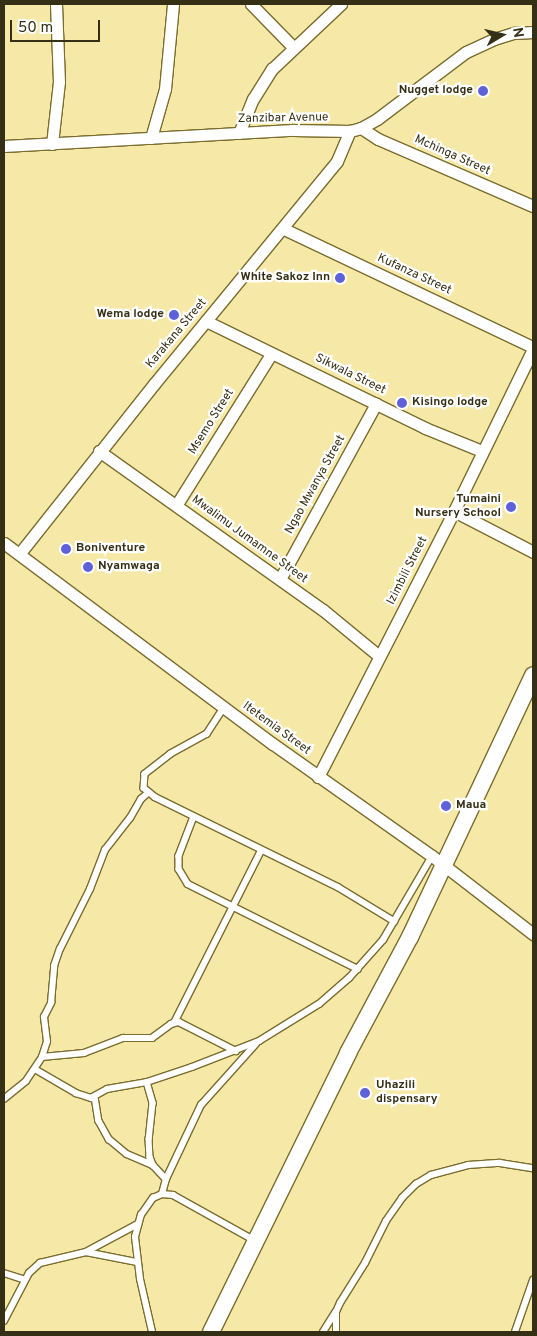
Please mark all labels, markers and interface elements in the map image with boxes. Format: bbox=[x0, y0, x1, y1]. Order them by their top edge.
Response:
scale bar bbox=[12, 10, 102, 42]
north arrow bbox=[477, 10, 527, 60]
text: 50 m bbox=[18, 19, 53, 38]
text: N bbox=[508, 26, 526, 39]
place label: Nugget lodge bbox=[399, 84, 473, 98]
marker: Nugget lodge bbox=[477, 85, 489, 97]
street label: Zanzibar Avenue bbox=[237, 111, 329, 127]
street label: Mchinga Street bbox=[412, 133, 492, 179]
street label: Kufanza Street bbox=[375, 252, 453, 298]
place label: White Sakoz Inn bbox=[241, 271, 330, 285]
marker: White Sakoz Inn bbox=[334, 272, 346, 284]
street label: Karakana Street bbox=[144, 296, 210, 372]
place label: Wema lodge bbox=[97, 308, 164, 322]
marker: Wema lodge bbox=[168, 309, 180, 321]
street label: Sikwala Street bbox=[312, 352, 388, 398]
street label: Msemo Street bbox=[186, 387, 238, 457]
place label: Kisingo lodge bbox=[412, 396, 488, 410]
marker: Kisingo lodge bbox=[396, 397, 408, 409]
street label: Ngao Mwanya Street bbox=[283, 433, 349, 537]
street label: Mwalimu Jumamne Street bbox=[188, 493, 310, 587]
place label: Tumaini Nursery School bbox=[415, 493, 501, 521]
marker: Tumaini Nursery School bbox=[505, 501, 517, 513]
street label: Izimbili Street bbox=[385, 535, 431, 607]
place label: Boniventure bbox=[76, 542, 145, 556]
marker: Boniventure bbox=[60, 543, 72, 555]
place label: Nyamwaga bbox=[98, 560, 160, 574]
marker: Nyamwaga bbox=[82, 561, 94, 573]
street label: Itetemia Street bbox=[239, 700, 313, 758]
place label: Maua bbox=[456, 799, 486, 813]
marker: Maua bbox=[440, 800, 452, 812]
place label: Uhazili dispensary bbox=[376, 1079, 438, 1107]
marker: Uhazili dispensary bbox=[358, 1086, 372, 1100]

